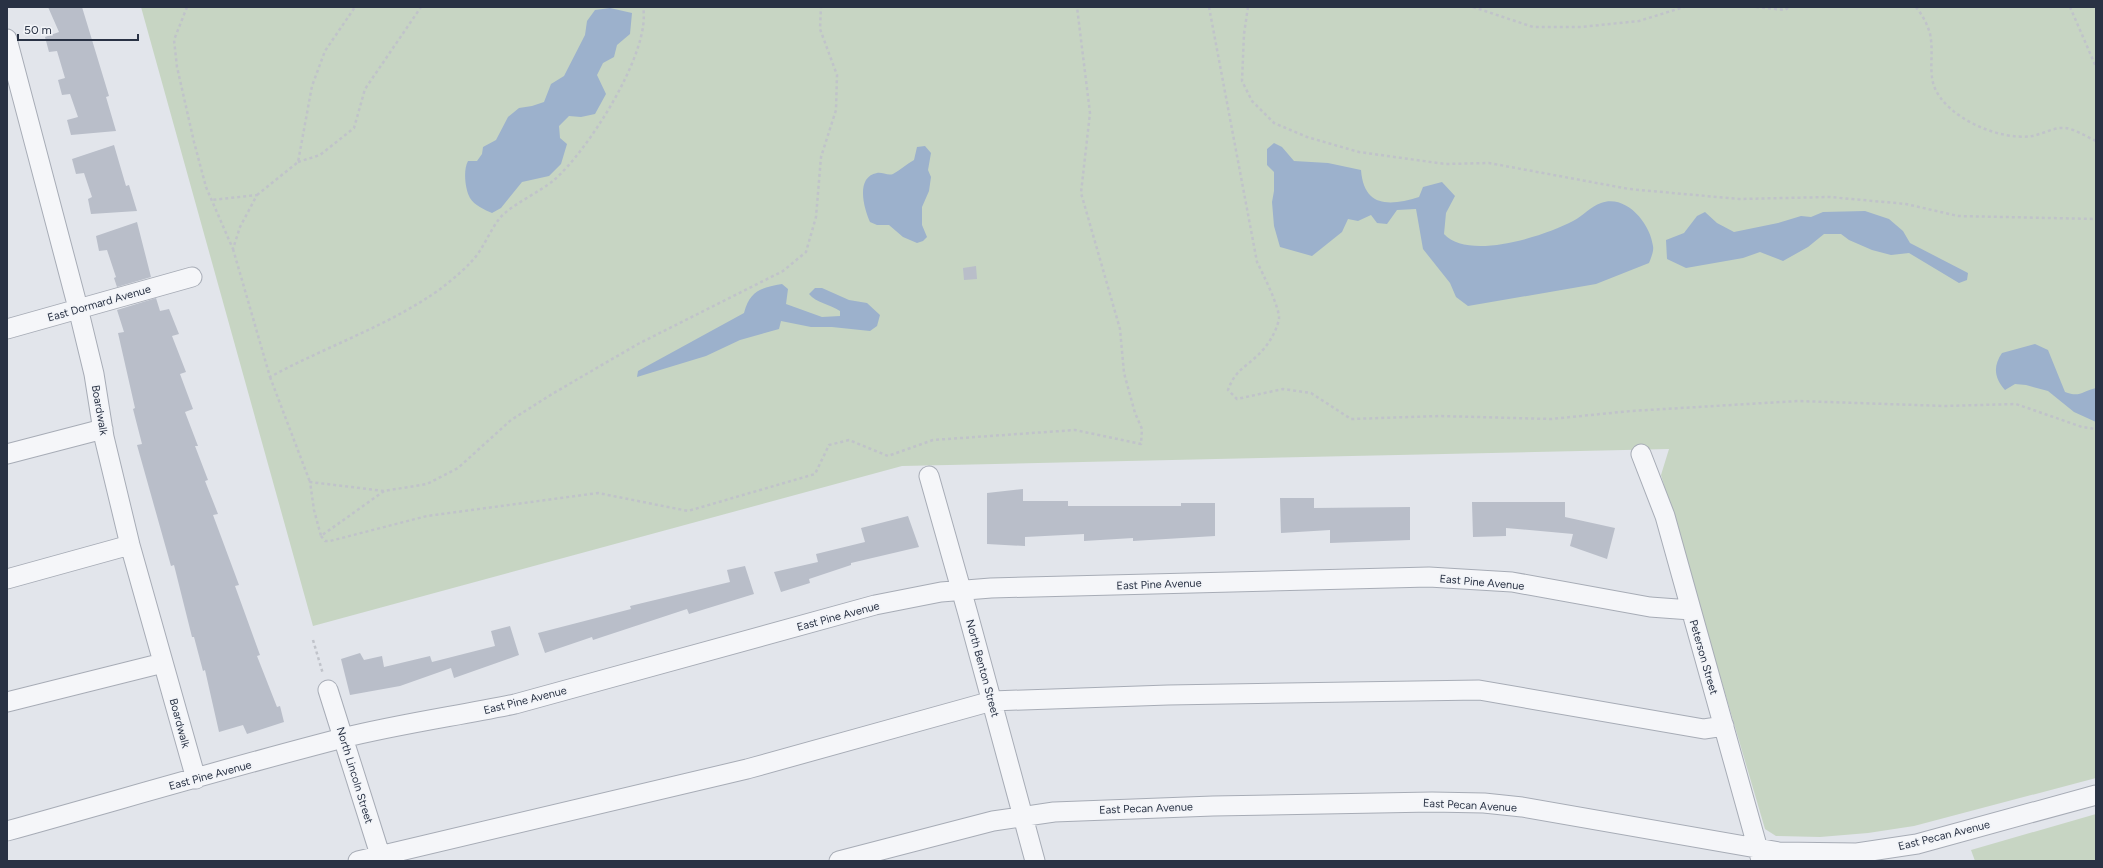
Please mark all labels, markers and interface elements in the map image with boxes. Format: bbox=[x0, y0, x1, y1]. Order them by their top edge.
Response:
scale bar bbox=[18, 16, 138, 42]
text: 50 m bbox=[24, 23, 52, 37]
street label: East Dormard Avenue bbox=[46, 283, 152, 324]
street label: Boardwalk bbox=[89, 384, 110, 437]
street label: East Pine Avenue bbox=[1439, 572, 1525, 593]
street label: East Pine Avenue bbox=[1116, 577, 1202, 592]
street label: East Pine Avenue bbox=[795, 599, 881, 634]
street label: North Benton Street bbox=[963, 618, 1002, 718]
street label: Peterson Street bbox=[1687, 618, 1720, 696]
street label: East Pine Avenue bbox=[482, 684, 568, 717]
street label: Boardwalk bbox=[167, 697, 193, 750]
street label: North Lincoln Street bbox=[334, 725, 375, 825]
street label: East Pine Avenue bbox=[167, 758, 253, 793]
street label: East Pecan Avenue bbox=[1423, 797, 1517, 814]
street label: East Pecan Avenue bbox=[1099, 800, 1193, 817]
street label: East Pecan Avenue bbox=[1897, 818, 1991, 853]

